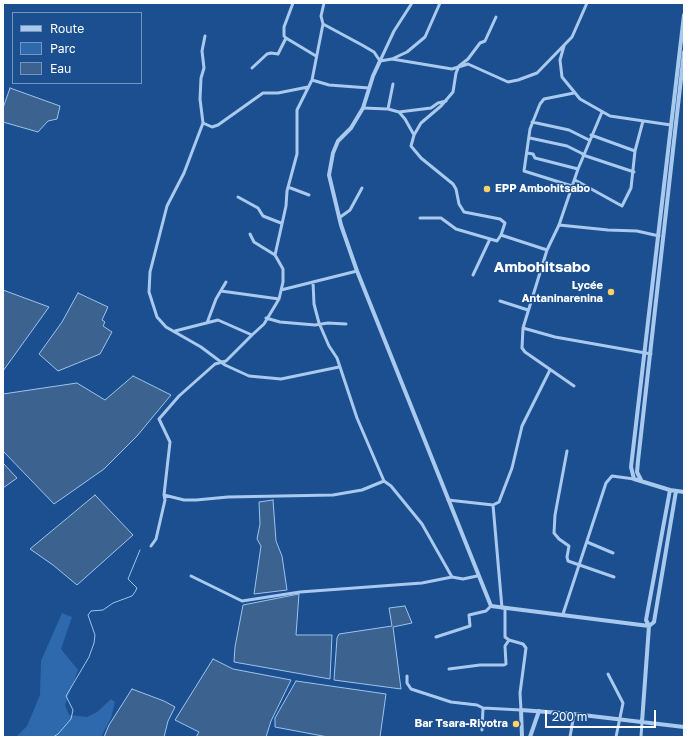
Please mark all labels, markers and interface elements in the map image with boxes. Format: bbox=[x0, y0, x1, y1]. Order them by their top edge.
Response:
legend bbox=[12, 12, 142, 84]
text: Route bbox=[50, 21, 84, 36]
text: Parc bbox=[50, 41, 76, 56]
text: Eau bbox=[50, 61, 71, 76]
place label: EPP Ambohitsabo bbox=[495, 182, 590, 196]
marker: EPP Ambohitsabo bbox=[482, 184, 492, 194]
district label: Ambohitsabo bbox=[494, 258, 590, 276]
place label: Lycée Antaninarenina bbox=[522, 279, 603, 305]
marker: Lycée Antaninarenina bbox=[606, 287, 616, 297]
scale bar bbox=[547, 702, 658, 728]
text: 200 m bbox=[552, 709, 587, 724]
place label: Bar Tsara-Rivotra bbox=[414, 717, 508, 731]
marker: Bar Tsara-Rivotra bbox=[511, 719, 521, 729]

